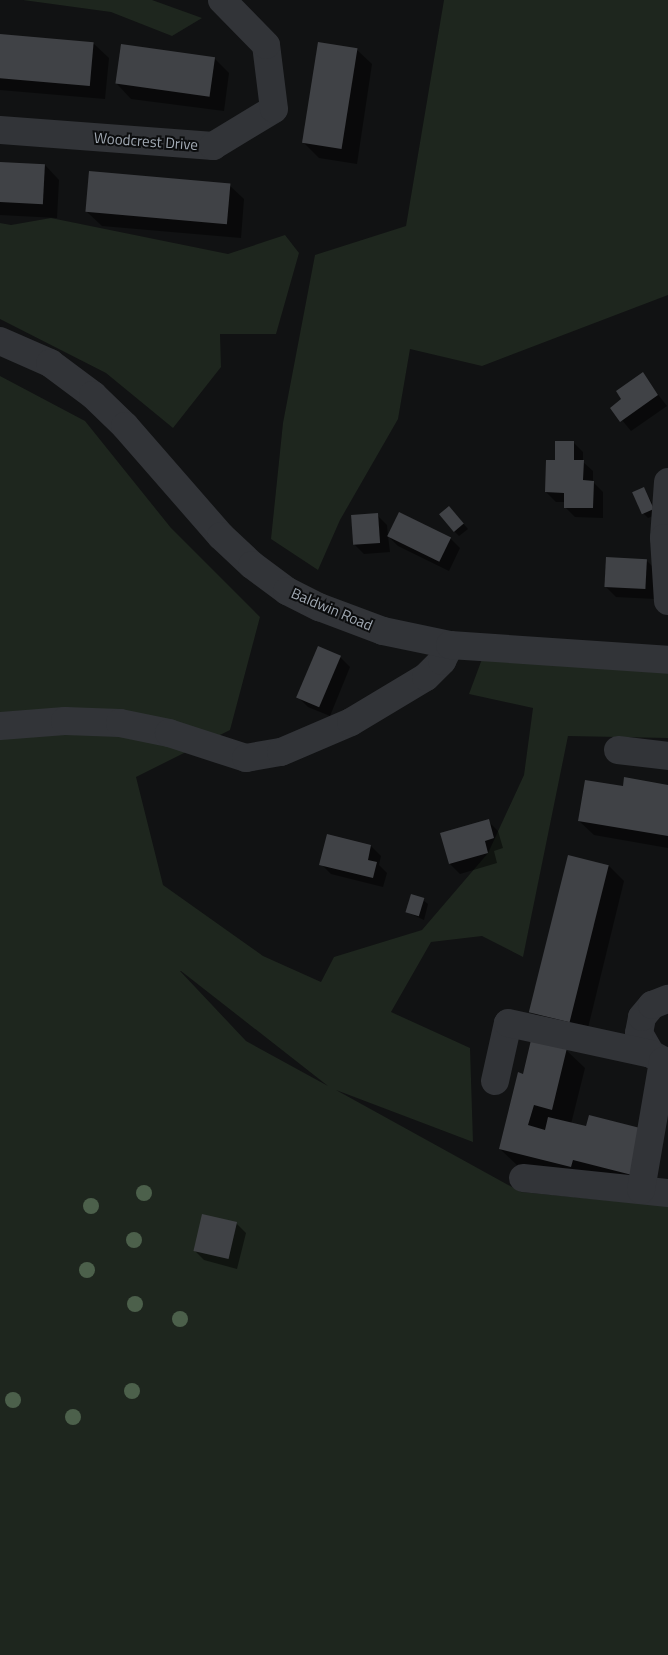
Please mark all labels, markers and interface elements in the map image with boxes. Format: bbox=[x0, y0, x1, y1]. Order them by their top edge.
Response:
street label: Woodcrest Drive bbox=[93, 128, 199, 154]
street label: Baldwin Road bbox=[289, 584, 375, 634]

